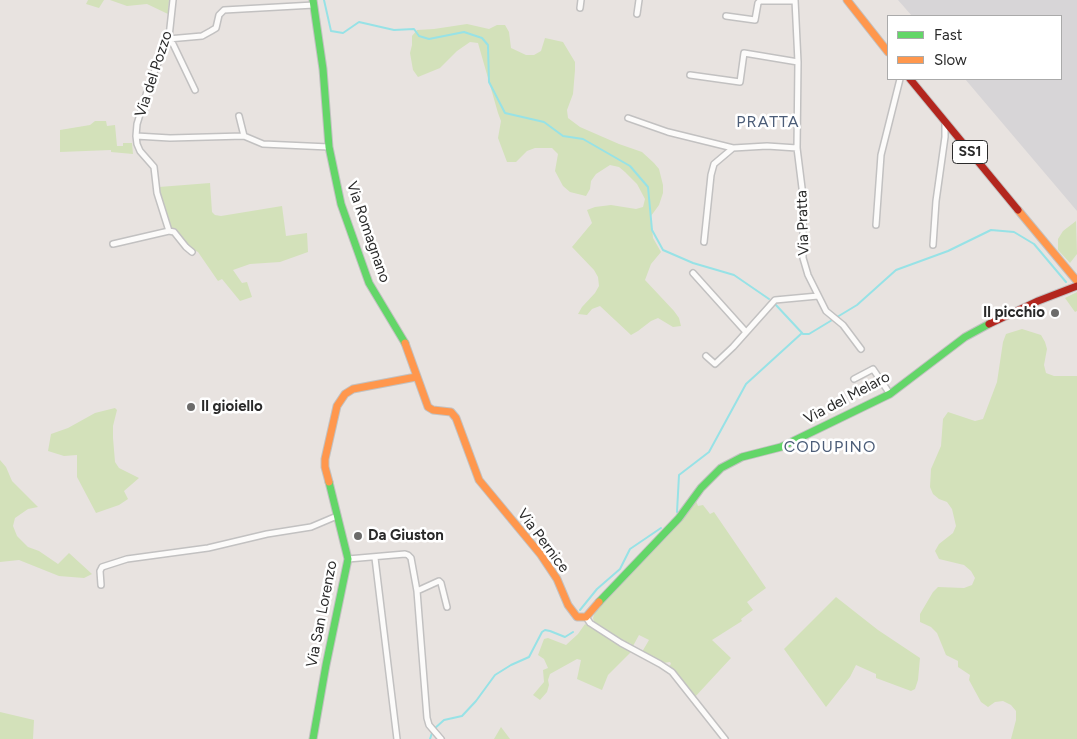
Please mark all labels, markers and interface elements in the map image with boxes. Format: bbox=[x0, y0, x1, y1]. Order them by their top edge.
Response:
legend bbox=[887, 15, 1062, 80]
text: Fast bbox=[934, 26, 962, 44]
street label: Via del Pozzo bbox=[132, 28, 176, 120]
text: Slow bbox=[934, 51, 967, 69]
district label: PRATTA bbox=[736, 112, 800, 132]
road number: SS1 bbox=[952, 140, 988, 163]
street label: Via Romagnano bbox=[342, 179, 394, 285]
street label: Via Pratta bbox=[793, 190, 813, 256]
place label: Il picchio bbox=[983, 304, 1045, 322]
marker: Il picchio bbox=[1049, 307, 1061, 319]
street label: Via del Melaro bbox=[801, 368, 893, 428]
place label: Il gioiello bbox=[201, 398, 263, 416]
marker: Il gioiello bbox=[185, 401, 197, 413]
district label: CODUPINO bbox=[783, 437, 877, 457]
street label: Via Pernice bbox=[513, 506, 573, 576]
place label: Da Giuston bbox=[368, 527, 444, 545]
marker: Da Giuston bbox=[352, 530, 364, 542]
street label: Via San Lorenzo bbox=[303, 559, 341, 669]

